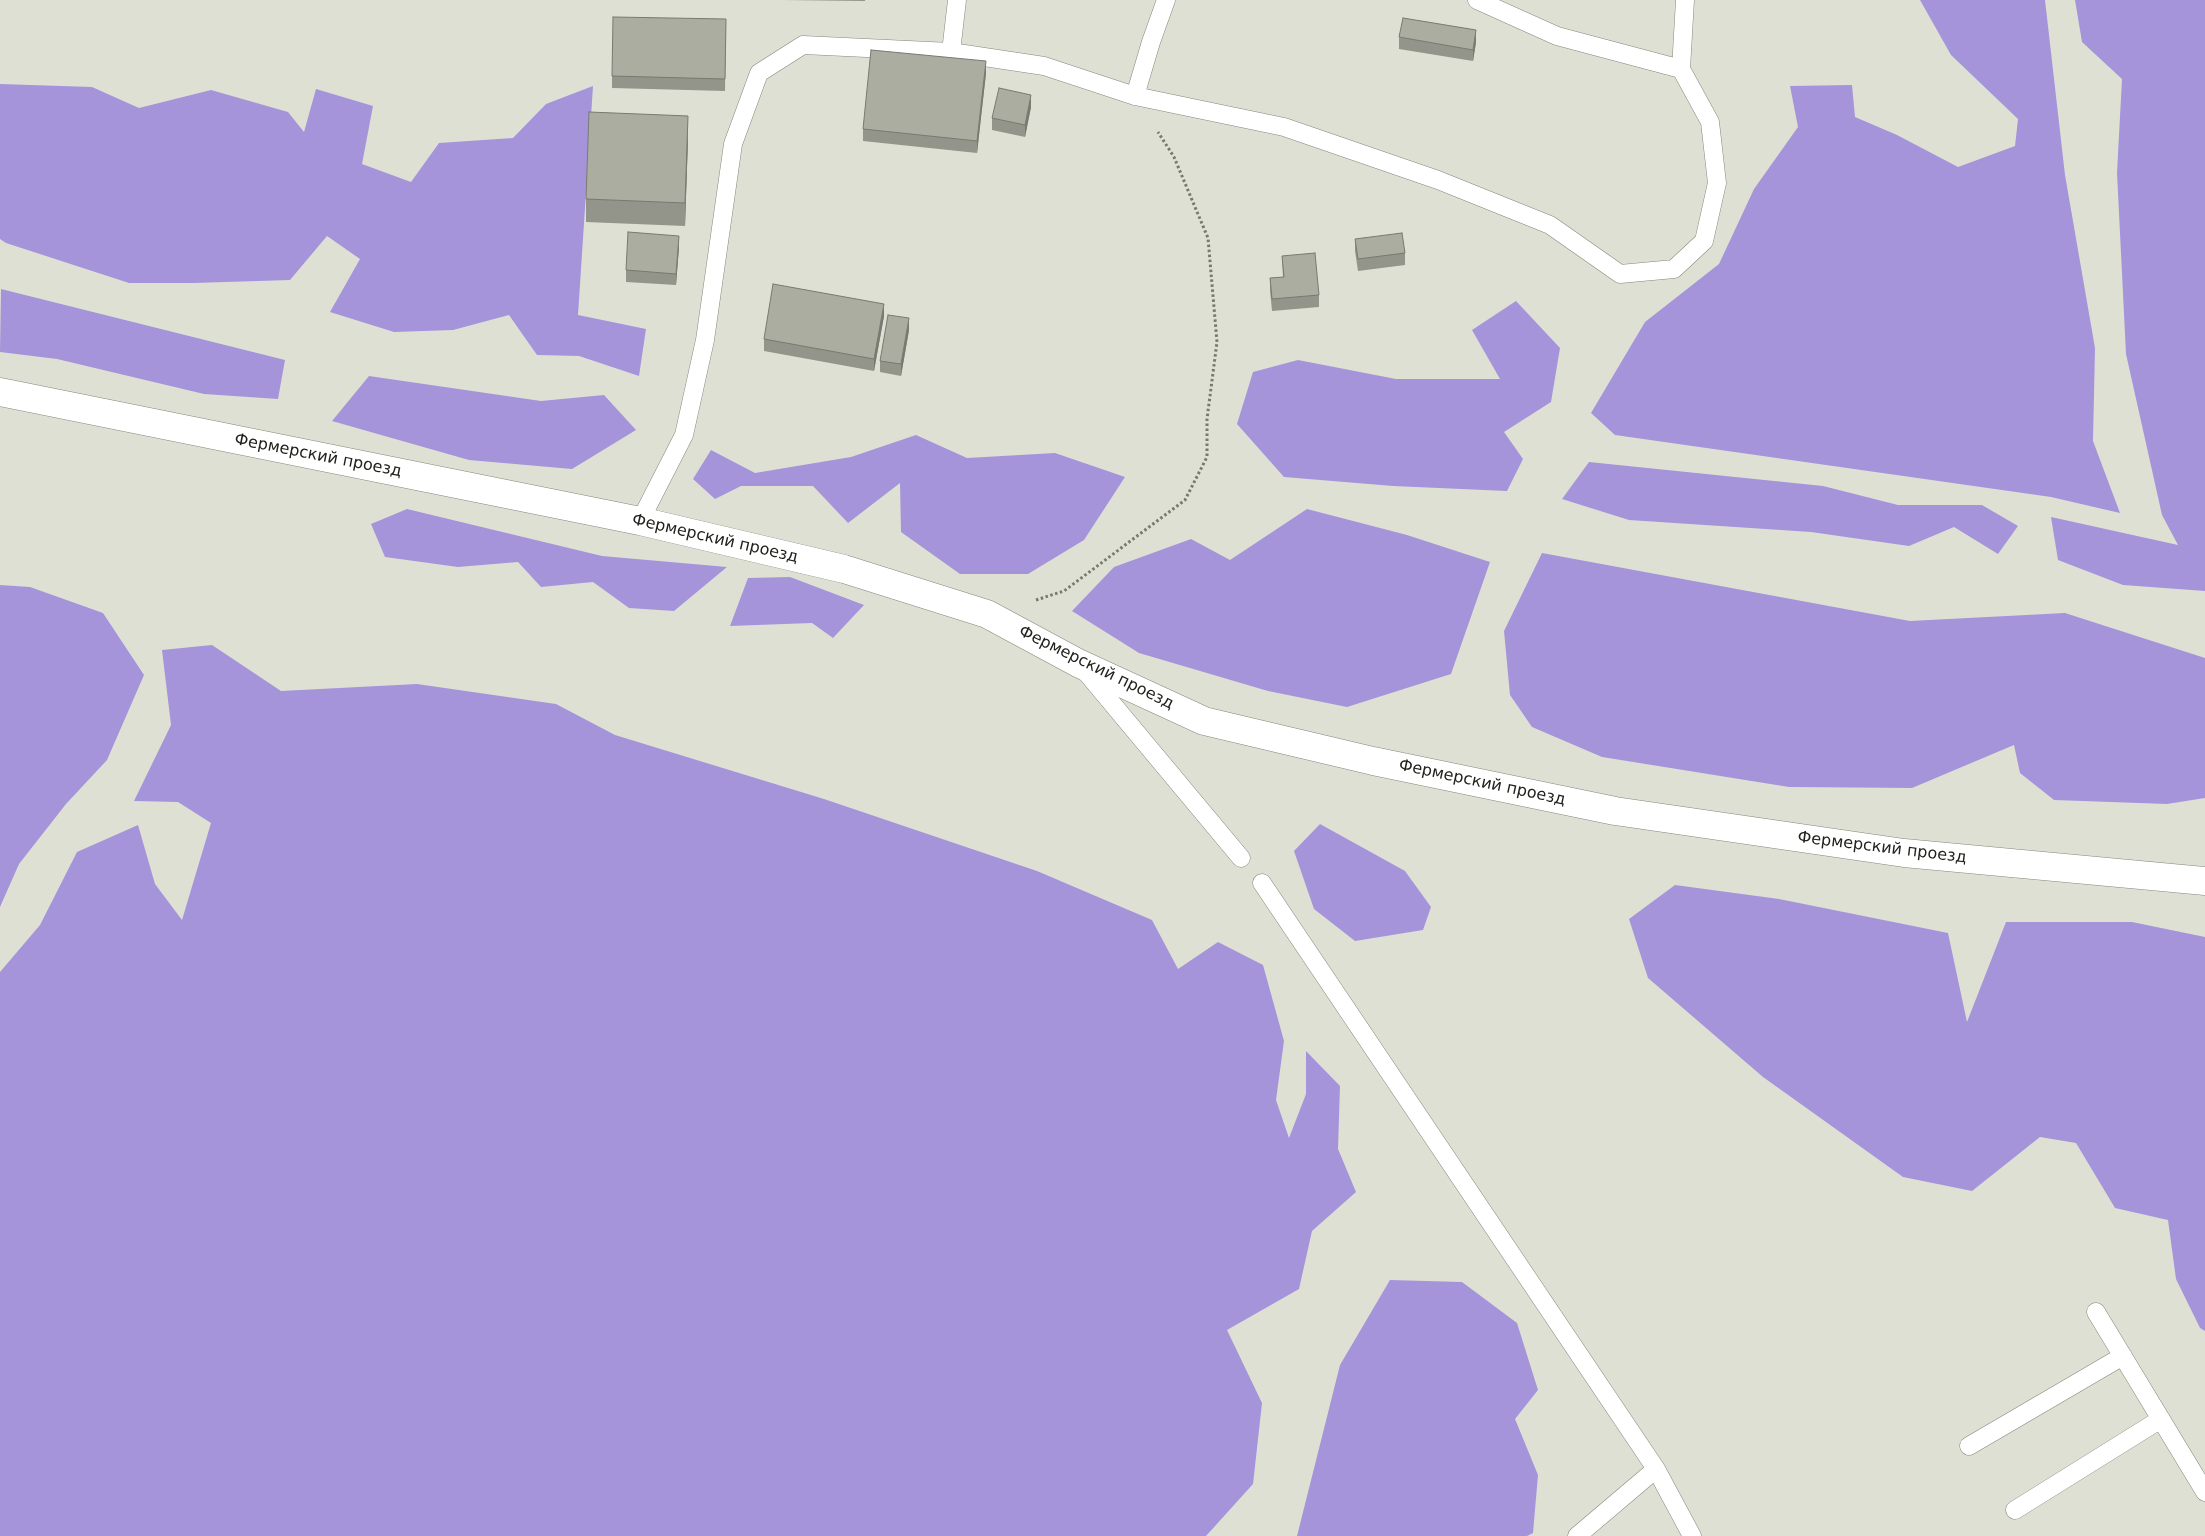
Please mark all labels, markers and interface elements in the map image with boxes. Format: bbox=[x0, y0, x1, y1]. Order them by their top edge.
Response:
street label: Фермерский проезд bbox=[233, 430, 403, 482]
street label: Фермерский проезд bbox=[630, 511, 800, 567]
street label: Фермерский проезд bbox=[1015, 622, 1177, 714]
street label: Фермерский проезд bbox=[1397, 756, 1567, 810]
street label: Фермерский проезд bbox=[1796, 828, 1968, 868]

